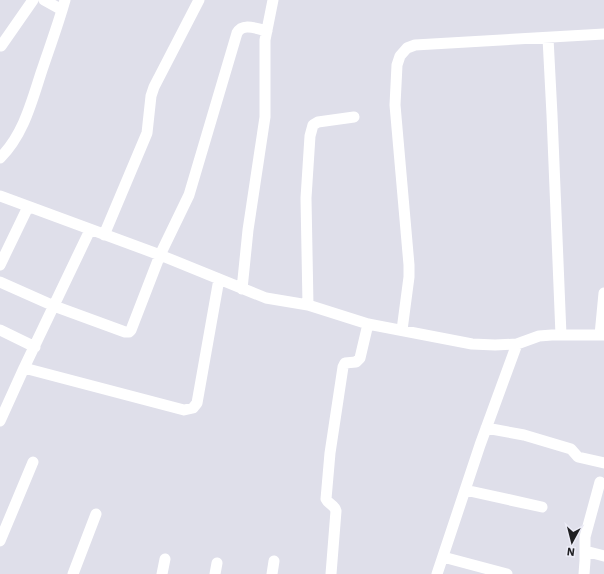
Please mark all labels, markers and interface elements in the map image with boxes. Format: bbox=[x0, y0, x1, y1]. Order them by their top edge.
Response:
north arrow bbox=[552, 522, 592, 562]
text: N bbox=[566, 544, 576, 559]

